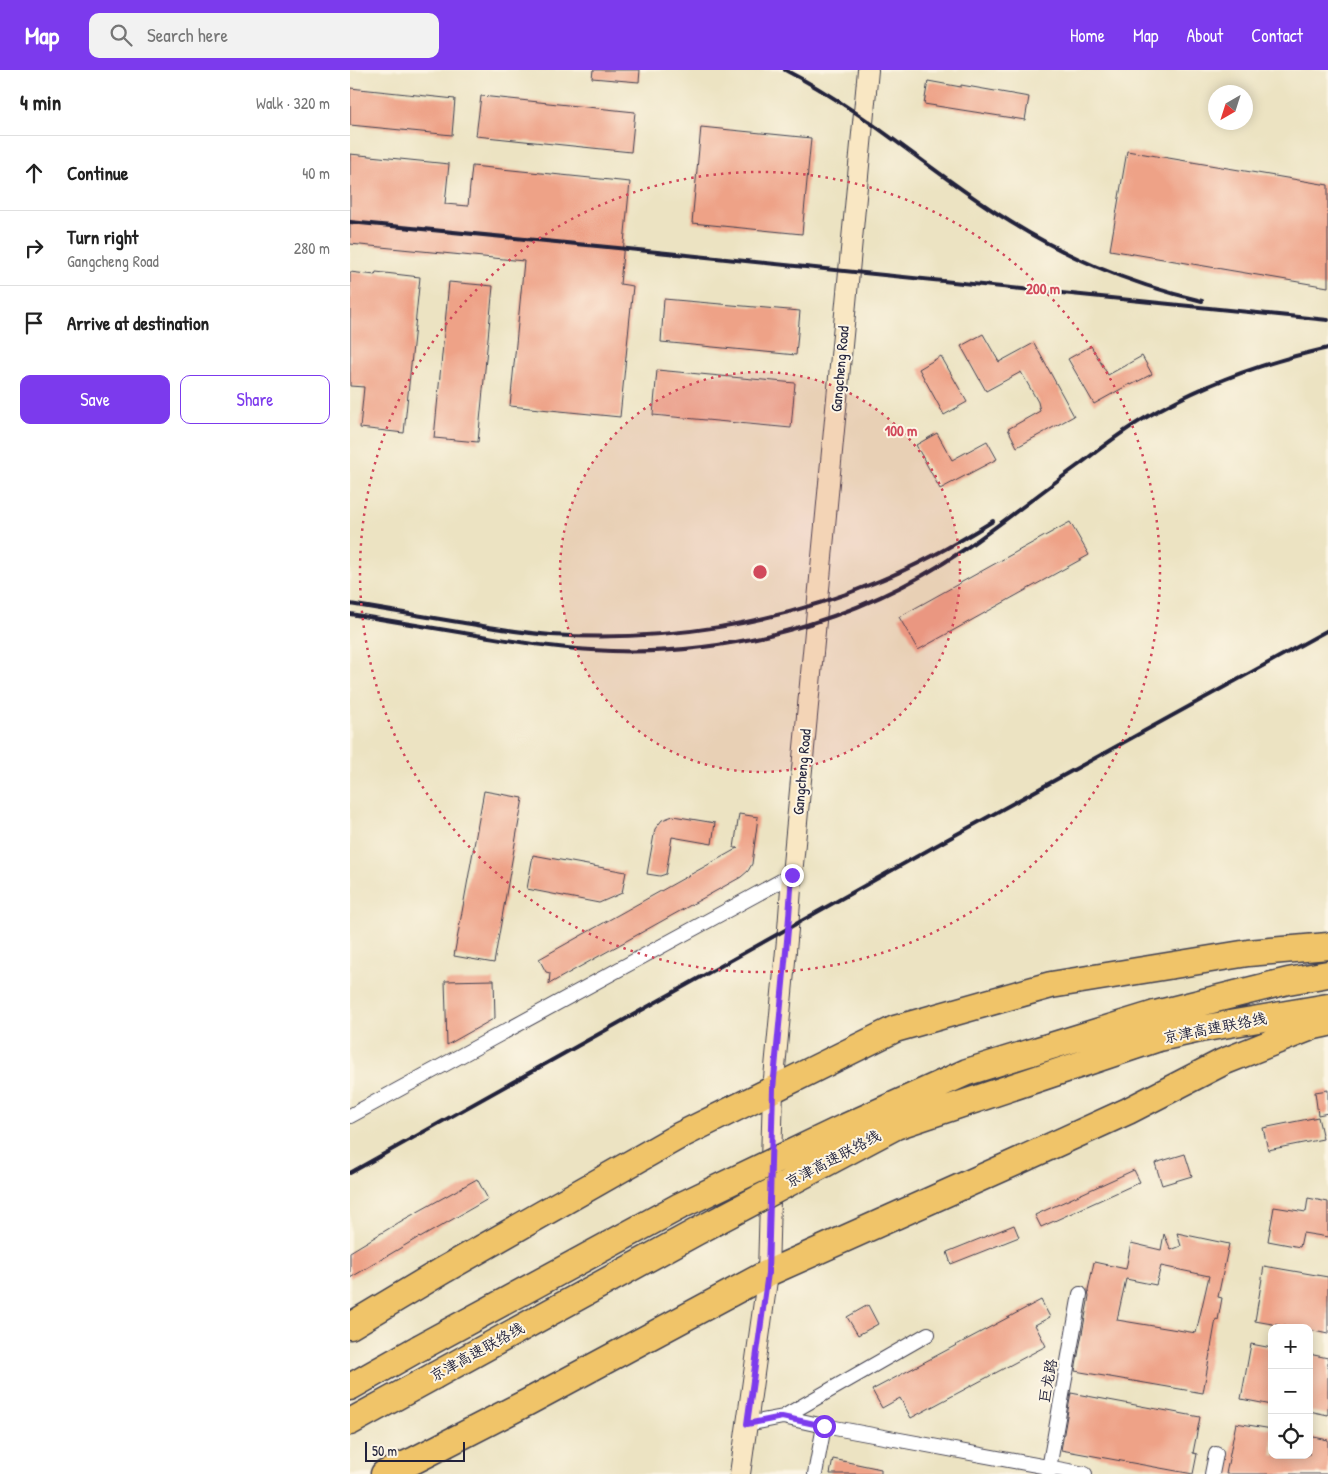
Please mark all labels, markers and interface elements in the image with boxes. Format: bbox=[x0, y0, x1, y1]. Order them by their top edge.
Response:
search box bbox=[89, 13, 439, 58]
text: Map bbox=[25, 19, 59, 51]
icon: search bbox=[107, 21, 135, 49]
text: Search here bbox=[147, 22, 228, 48]
text: Home bbox=[1070, 23, 1105, 48]
text: Map bbox=[1133, 23, 1158, 48]
text: About bbox=[1186, 23, 1223, 48]
text: Contact bbox=[1251, 23, 1303, 48]
north arrow bbox=[1208, 85, 1253, 130]
text: 4 min bbox=[20, 88, 61, 117]
text: Walk · 320 m bbox=[256, 92, 330, 114]
icon: ahead bbox=[20, 159, 48, 187]
text: Continue bbox=[67, 160, 128, 186]
text: 40 m bbox=[302, 162, 330, 184]
text: Turn right bbox=[67, 224, 138, 250]
icon: right bbox=[20, 234, 48, 262]
text: 280 m bbox=[294, 237, 330, 259]
text: Gangcheng Road bbox=[67, 250, 159, 272]
text: 200 m bbox=[1026, 278, 1060, 299]
icon: arrive bbox=[20, 309, 48, 337]
text: Arrive at destination bbox=[67, 310, 209, 336]
street label: Gangcheng Road bbox=[825, 325, 854, 413]
button: Save bbox=[20, 375, 170, 424]
button: Share bbox=[180, 375, 330, 424]
text: 100 m bbox=[885, 420, 917, 441]
centre of rings bbox=[751, 563, 769, 581]
street label: Gangcheng Road bbox=[787, 728, 816, 816]
route end bbox=[781, 864, 804, 887]
street label: 京津高速联络线 bbox=[1161, 1007, 1268, 1048]
street label: 京津高速联络线 bbox=[781, 1125, 884, 1192]
street label: 京津高速联络线 bbox=[426, 1317, 528, 1386]
map controls bbox=[1268, 1324, 1313, 1459]
button: + bbox=[1268, 1324, 1313, 1369]
street label: 巨龙路 bbox=[1033, 1357, 1062, 1405]
button: − bbox=[1268, 1369, 1313, 1414]
button: locate bbox=[1268, 1414, 1313, 1459]
route start bbox=[813, 1415, 836, 1438]
scale bar bbox=[365, 1439, 465, 1462]
text: 50 m bbox=[372, 1441, 397, 1460]

